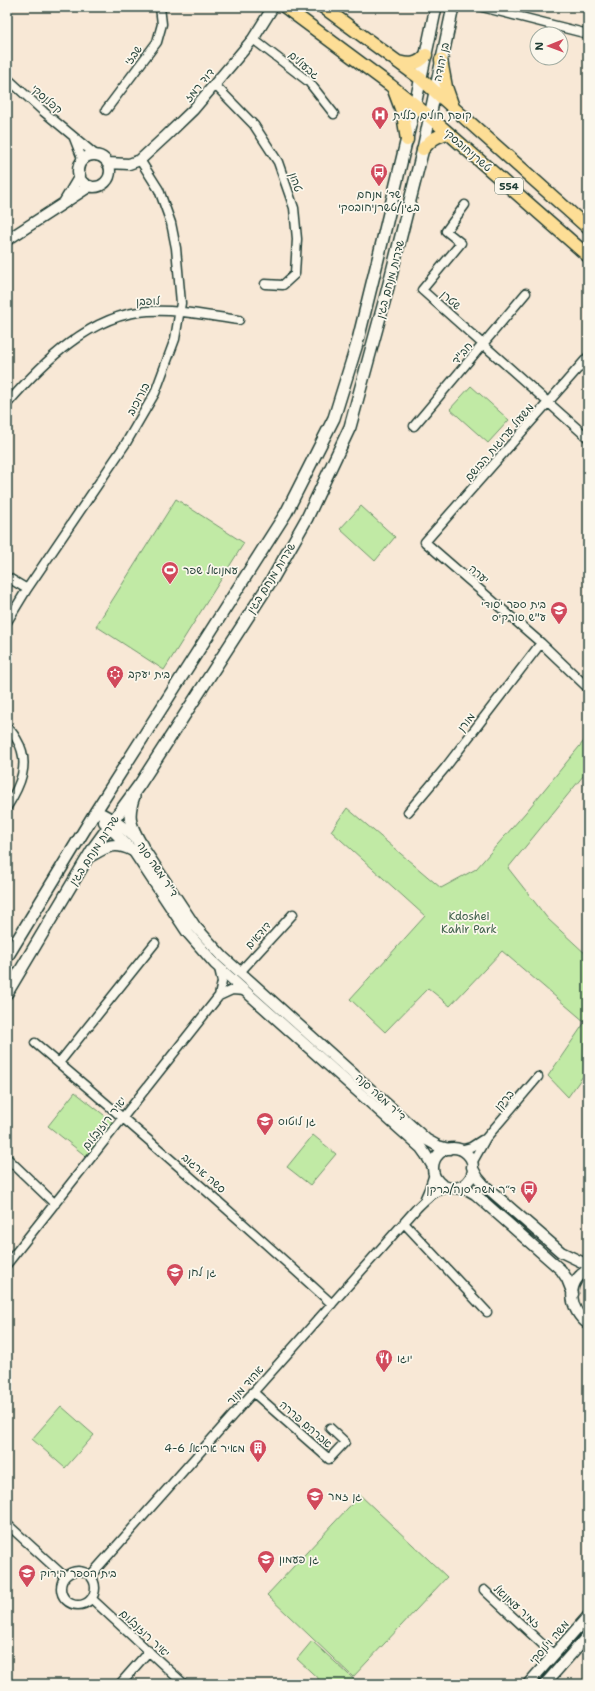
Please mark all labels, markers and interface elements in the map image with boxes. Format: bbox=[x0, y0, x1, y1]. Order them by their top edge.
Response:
north arrow bbox=[529, 26, 569, 66]
street label: בן יהודה bbox=[430, 41, 453, 83]
text: N bbox=[532, 41, 547, 51]
street label: שבזי bbox=[121, 42, 146, 68]
street label: גבעולים bbox=[285, 48, 322, 83]
street label: דוד רמז bbox=[181, 65, 218, 105]
street label: קפלנסקי bbox=[28, 82, 66, 117]
hospital icon: קופת חולים כללית bbox=[370, 105, 390, 130]
place label: קופת חולים כללית bbox=[392, 108, 472, 123]
street label: טשרניחובסקי bbox=[440, 125, 495, 175]
bus stop icon: שד׳ מנחם בגין/טשרניחובסקי bbox=[369, 162, 389, 187]
street label: טהון bbox=[285, 170, 306, 194]
road number: 554 bbox=[495, 178, 523, 194]
place label: שד׳ מנחם בגין/טשרניחובסקי bbox=[338, 187, 420, 215]
street label: שדרות מנחם בגין bbox=[373, 238, 408, 320]
street label: שטרן bbox=[437, 287, 465, 314]
street label: לופבן bbox=[136, 294, 161, 309]
street label: חב"ד bbox=[449, 339, 476, 368]
street label: בורוכוב bbox=[124, 380, 153, 418]
street label: משעול ערוגות הבושם bbox=[461, 400, 537, 484]
street label: שדרות מנחם בגין bbox=[244, 540, 299, 617]
sports icon: עמנואל שפר bbox=[160, 560, 180, 585]
street label: יערה bbox=[465, 561, 492, 587]
place label: עמנואל שפר bbox=[183, 563, 239, 578]
place label: בית ספר יסודי ע"ש סורקיס bbox=[481, 597, 546, 625]
school or university icon: בית ספר יסודי ע"ש סורקיס bbox=[549, 600, 569, 625]
synagogue icon: בית יעקב bbox=[105, 664, 125, 689]
place label: בית יעקב bbox=[128, 667, 170, 682]
street label: מורן bbox=[454, 710, 479, 735]
street label: שדרות מנחם בגין bbox=[66, 812, 123, 888]
street label: ד"ר משה סנה bbox=[134, 839, 181, 900]
park label: Kdoshei Kahir Park bbox=[441, 909, 497, 937]
street label: דודאים bbox=[242, 918, 275, 952]
street label: ד"ר משה סנה bbox=[352, 1071, 409, 1124]
street label: ברקן bbox=[491, 1087, 518, 1114]
street label: יאיר רוזנבלום bbox=[79, 1094, 130, 1153]
school or university icon: גן לוטוס bbox=[255, 1111, 275, 1136]
place label: גן לוטוס bbox=[278, 1114, 316, 1129]
street label: סשה ארגוב bbox=[178, 1150, 229, 1197]
bus stop icon: ד״ר משה סנה/ברקן bbox=[519, 1179, 539, 1204]
place label: ד״ר משה סנה/ברקן bbox=[427, 1182, 516, 1197]
school or university icon: גן לחן bbox=[165, 1262, 185, 1287]
place label: גן לחן bbox=[188, 1265, 217, 1280]
restaurant icon: יוגו bbox=[374, 1348, 394, 1373]
place label: יוגו bbox=[397, 1351, 412, 1366]
street label: אהוד מנור bbox=[224, 1362, 267, 1408]
street label: אברהם פררה bbox=[276, 1397, 335, 1452]
building icon: מאיר אריאל 4-6 bbox=[248, 1438, 268, 1463]
place label: מאיר אריאל 4-6 bbox=[164, 1441, 245, 1456]
school or university icon: גן זמר bbox=[305, 1486, 325, 1511]
place label: גן זמר bbox=[328, 1489, 362, 1504]
school or university icon: גן פעמון bbox=[256, 1549, 276, 1574]
place label: גן פעמון bbox=[279, 1552, 319, 1567]
school or university icon: בית הספר הירוק bbox=[17, 1563, 37, 1588]
place label: בית הספר הירוק bbox=[40, 1566, 116, 1581]
street label: זמיר עמנואל bbox=[490, 1581, 543, 1631]
street label: יאיר רוזנבלום bbox=[116, 1606, 173, 1661]
street label: משה וילנסקי bbox=[526, 1617, 573, 1667]

